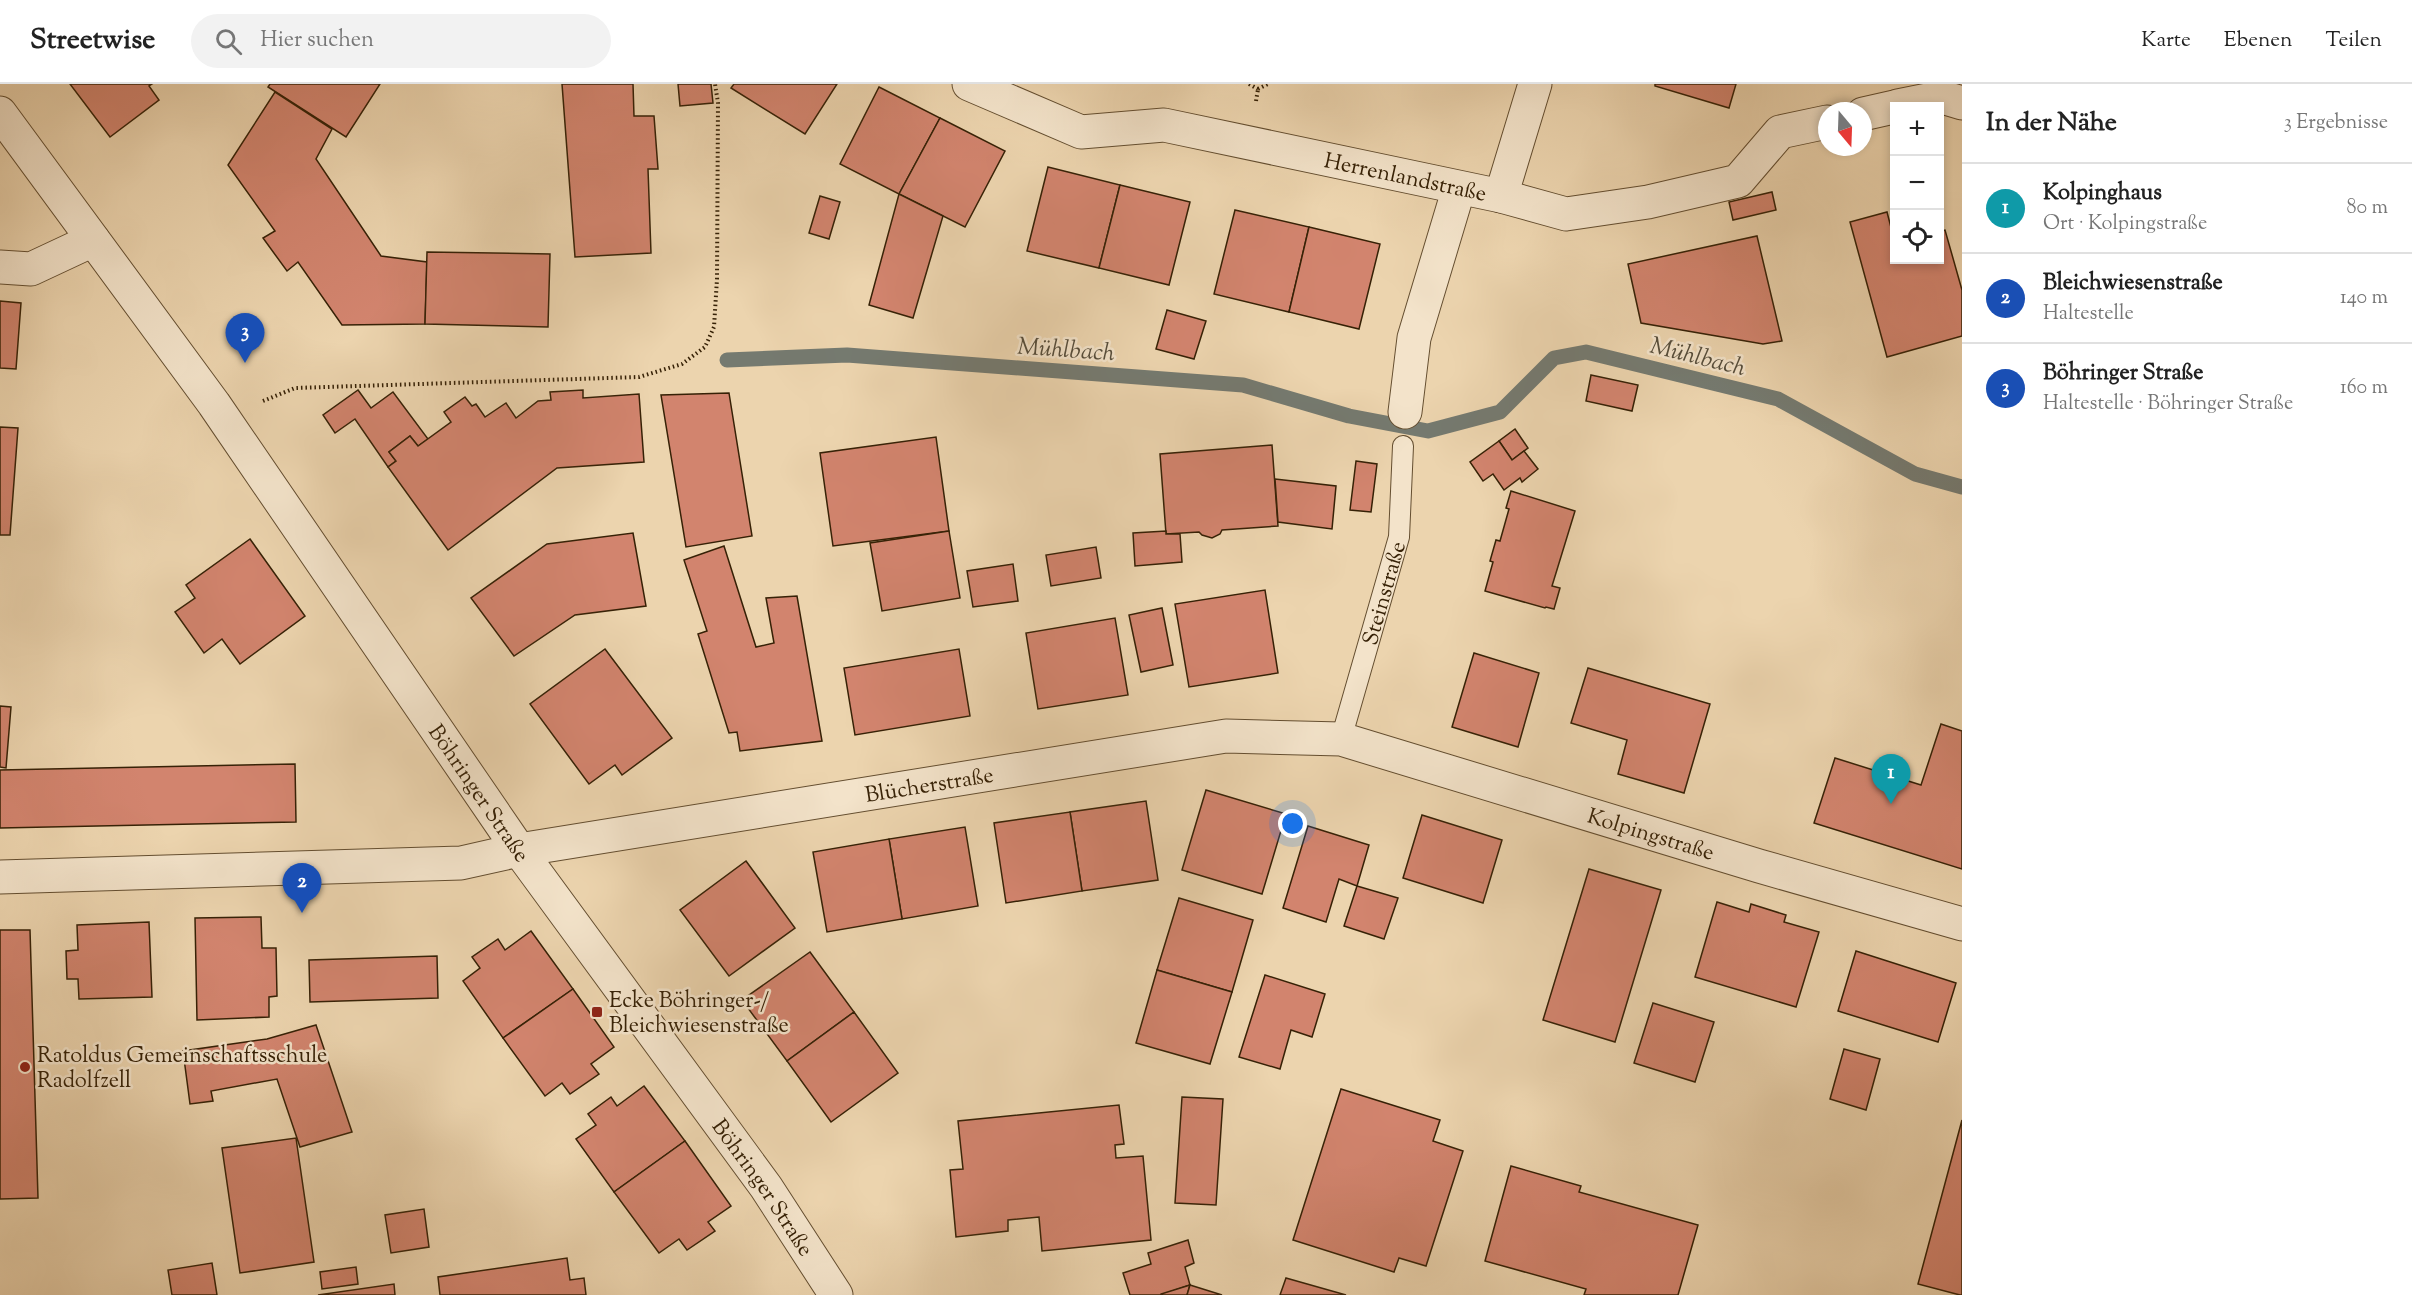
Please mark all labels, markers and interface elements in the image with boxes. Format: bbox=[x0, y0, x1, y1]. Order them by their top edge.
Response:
search box bbox=[191, 14, 611, 68]
text: Streetwise bbox=[30, 21, 155, 61]
icon: search bbox=[212, 25, 245, 58]
text: Hier suchen bbox=[260, 25, 374, 57]
text: Karte bbox=[2141, 26, 2191, 56]
text: Ebenen bbox=[2224, 26, 2292, 56]
text: Teilen bbox=[2325, 26, 2382, 56]
north arrow bbox=[1818, 102, 1872, 156]
map controls bbox=[1890, 102, 1944, 264]
button: + bbox=[1890, 102, 1944, 156]
text: In der Nähe bbox=[1986, 105, 2117, 142]
text: 3 Ergebnisse bbox=[2284, 109, 2388, 138]
street label: Herrenlandstraße bbox=[1321, 146, 1489, 212]
button: − bbox=[1890, 156, 1944, 210]
text: Kolpinghaus bbox=[2043, 178, 2162, 210]
text: 1 bbox=[2002, 194, 2009, 223]
text: 80 m bbox=[2347, 194, 2388, 223]
button: locate bbox=[1890, 210, 1944, 264]
text: Ort · Kolpingstraße bbox=[2043, 210, 2207, 239]
text: Bleichwiesenstraße bbox=[2043, 268, 2223, 300]
text: 2 bbox=[2001, 284, 2010, 313]
text: 140 m bbox=[2340, 284, 2388, 313]
text: Haltestelle bbox=[2043, 300, 2134, 329]
pin: 3 bbox=[226, 314, 264, 363]
water label: Mühlbach bbox=[1646, 330, 1749, 386]
water label: Mühlbach bbox=[1016, 331, 1116, 371]
text: Böhringer Straße bbox=[2043, 358, 2203, 390]
text: 3 bbox=[2001, 374, 2010, 403]
text: 160 m bbox=[2340, 374, 2388, 403]
text: Haltestelle · Böhringer Straße bbox=[2043, 390, 2293, 419]
street label: Steinstraße bbox=[1356, 538, 1416, 649]
street label: Böhringer Straße bbox=[419, 719, 536, 870]
pin: 1 bbox=[1872, 754, 1910, 804]
street label: Blücherstraße bbox=[863, 761, 996, 813]
street label: Kolpingstraße bbox=[1583, 802, 1718, 871]
your location bbox=[1278, 809, 1307, 838]
pin: 2 bbox=[282, 864, 322, 913]
place label: Ecke Böhringer-/ Bleichwiesenstraße bbox=[609, 986, 789, 1043]
marker: Ecke Böhringer-/ Bleichwiesenstraße bbox=[590, 1005, 604, 1019]
place label: Ratoldus Gemeinschaftsschule Radolfzell bbox=[37, 1041, 327, 1098]
marker: Ratoldus Gemeinschaftsschule Radolfzell bbox=[18, 1060, 32, 1074]
street label: Böhringer Straße bbox=[702, 1113, 820, 1264]

